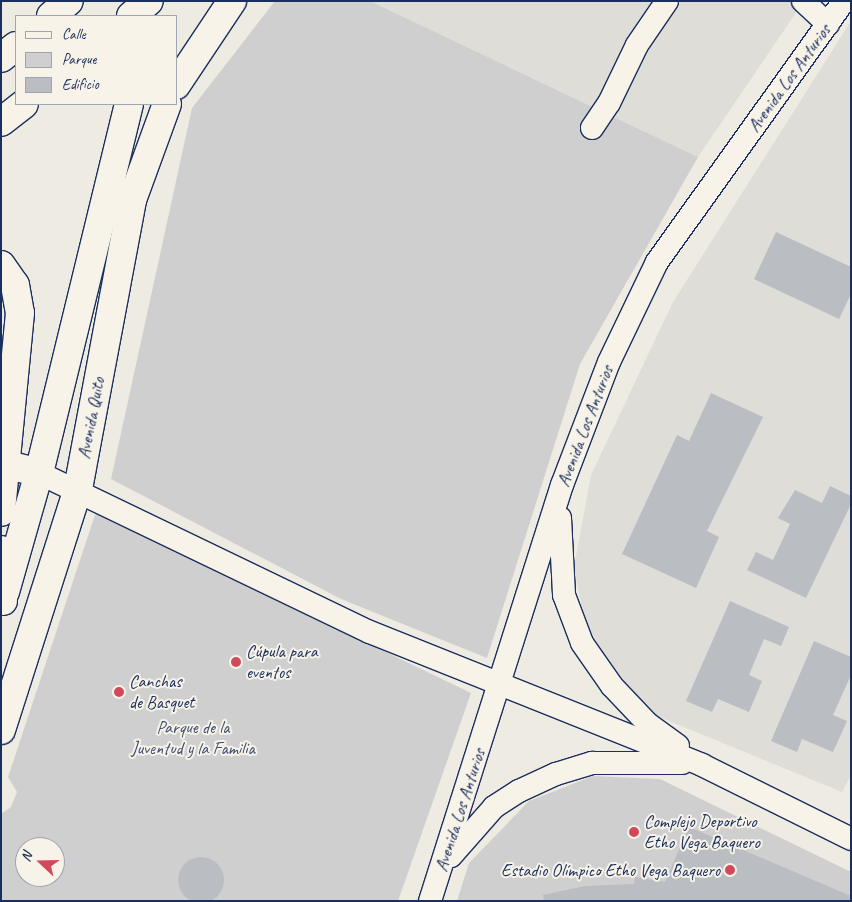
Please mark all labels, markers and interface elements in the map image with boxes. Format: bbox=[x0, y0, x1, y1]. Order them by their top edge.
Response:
legend bbox=[15, 15, 178, 105]
street label: Avenida Los Anturios bbox=[743, 20, 835, 136]
text: Calle bbox=[62, 25, 86, 44]
text: Parque bbox=[62, 50, 96, 69]
text: Edificio bbox=[62, 75, 99, 94]
street label: Avenida Los Anturios bbox=[552, 363, 618, 489]
street label: Avenida Quito bbox=[73, 375, 109, 461]
place label: Cúpula para eventos bbox=[246, 641, 317, 684]
marker: Cúpula para eventos bbox=[230, 656, 242, 668]
place label: Canchas de Basquet bbox=[129, 671, 195, 714]
marker: Canchas de Basquet bbox=[113, 686, 125, 698]
park label: Parque de la Juventud y la Familia bbox=[131, 717, 255, 760]
street label: Avenida Los Anturios bbox=[430, 746, 490, 874]
place label: Complejo Deportivo Etho Vega Baquero bbox=[644, 811, 760, 854]
marker: Complejo Deportivo Etho Vega Baquero bbox=[628, 826, 640, 838]
north arrow bbox=[15, 837, 65, 887]
text: N bbox=[17, 850, 36, 864]
place label: Estadio Olímpico Etho Vega Baquero bbox=[500, 859, 720, 881]
marker: Estadio Olímpico Etho Vega Baquero bbox=[724, 864, 736, 876]

